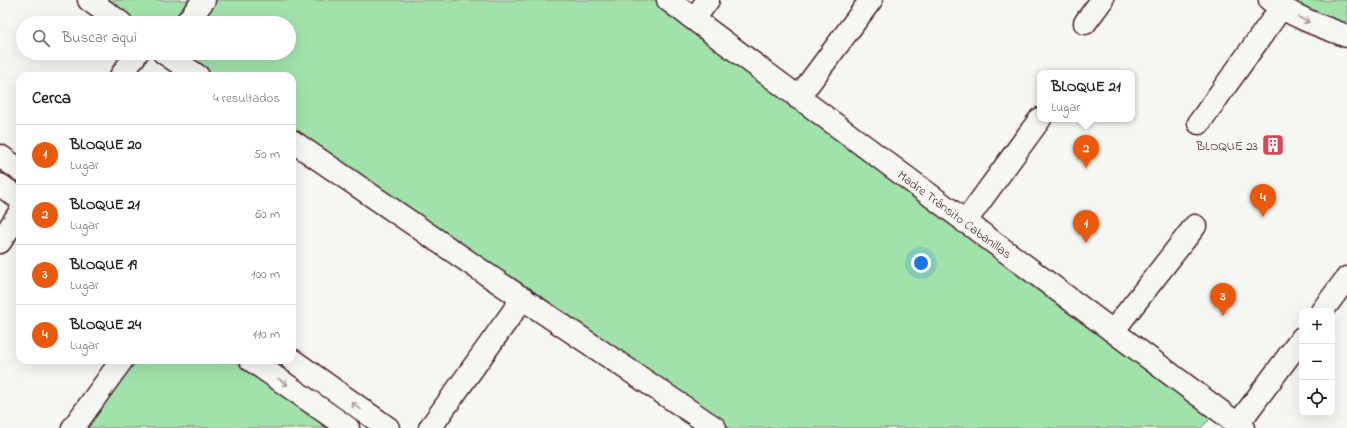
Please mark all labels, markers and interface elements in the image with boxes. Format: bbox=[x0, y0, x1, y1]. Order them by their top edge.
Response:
search box bbox=[16, 16, 296, 60]
one-way arrow bbox=[1298, 16, 1310, 24]
icon: search bbox=[30, 27, 52, 49]
text: Buscar aquí bbox=[62, 27, 137, 49]
popup bbox=[1037, 70, 1135, 122]
text: BLOQUE 21 bbox=[1051, 76, 1121, 98]
text: Cerca bbox=[32, 86, 71, 111]
text: 4 resultados bbox=[213, 89, 280, 108]
text: Lugar bbox=[1051, 98, 1080, 117]
building icon: BLOQUE 23 bbox=[1260, 132, 1286, 158]
text: BLOQUE 20 bbox=[70, 134, 141, 156]
pin: 2 bbox=[1073, 135, 1099, 168]
place label: BLOQUE 23 bbox=[1195, 137, 1258, 156]
text: 1 bbox=[43, 145, 47, 164]
text: 50 m bbox=[254, 145, 280, 164]
text: Lugar bbox=[70, 156, 99, 175]
street label: Madre Tránsito Cabanillas bbox=[893, 166, 1016, 264]
pin: 4 bbox=[1250, 184, 1276, 217]
text: BLOQUE 21 bbox=[70, 194, 140, 216]
text: 2 bbox=[42, 205, 48, 224]
text: 60 m bbox=[255, 205, 280, 224]
pin: 1 bbox=[1073, 210, 1099, 243]
text: Lugar bbox=[70, 216, 99, 235]
your location bbox=[911, 253, 931, 273]
text: BLOQUE 19 bbox=[70, 254, 137, 276]
text: 3 bbox=[42, 265, 48, 284]
text: 100 m bbox=[251, 265, 280, 284]
text: Lugar bbox=[70, 276, 99, 295]
pin: 3 bbox=[1210, 283, 1236, 316]
map controls bbox=[1299, 308, 1335, 416]
button: + bbox=[1299, 308, 1335, 344]
text: BLOQUE 24 bbox=[70, 314, 141, 336]
text: 4 bbox=[42, 325, 48, 344]
text: 110 m bbox=[253, 325, 280, 344]
text: Lugar bbox=[70, 336, 99, 355]
button: − bbox=[1299, 344, 1335, 380]
one-way arrow bbox=[278, 378, 289, 386]
button: locate bbox=[1299, 380, 1335, 416]
one-way arrow bbox=[351, 401, 362, 410]

